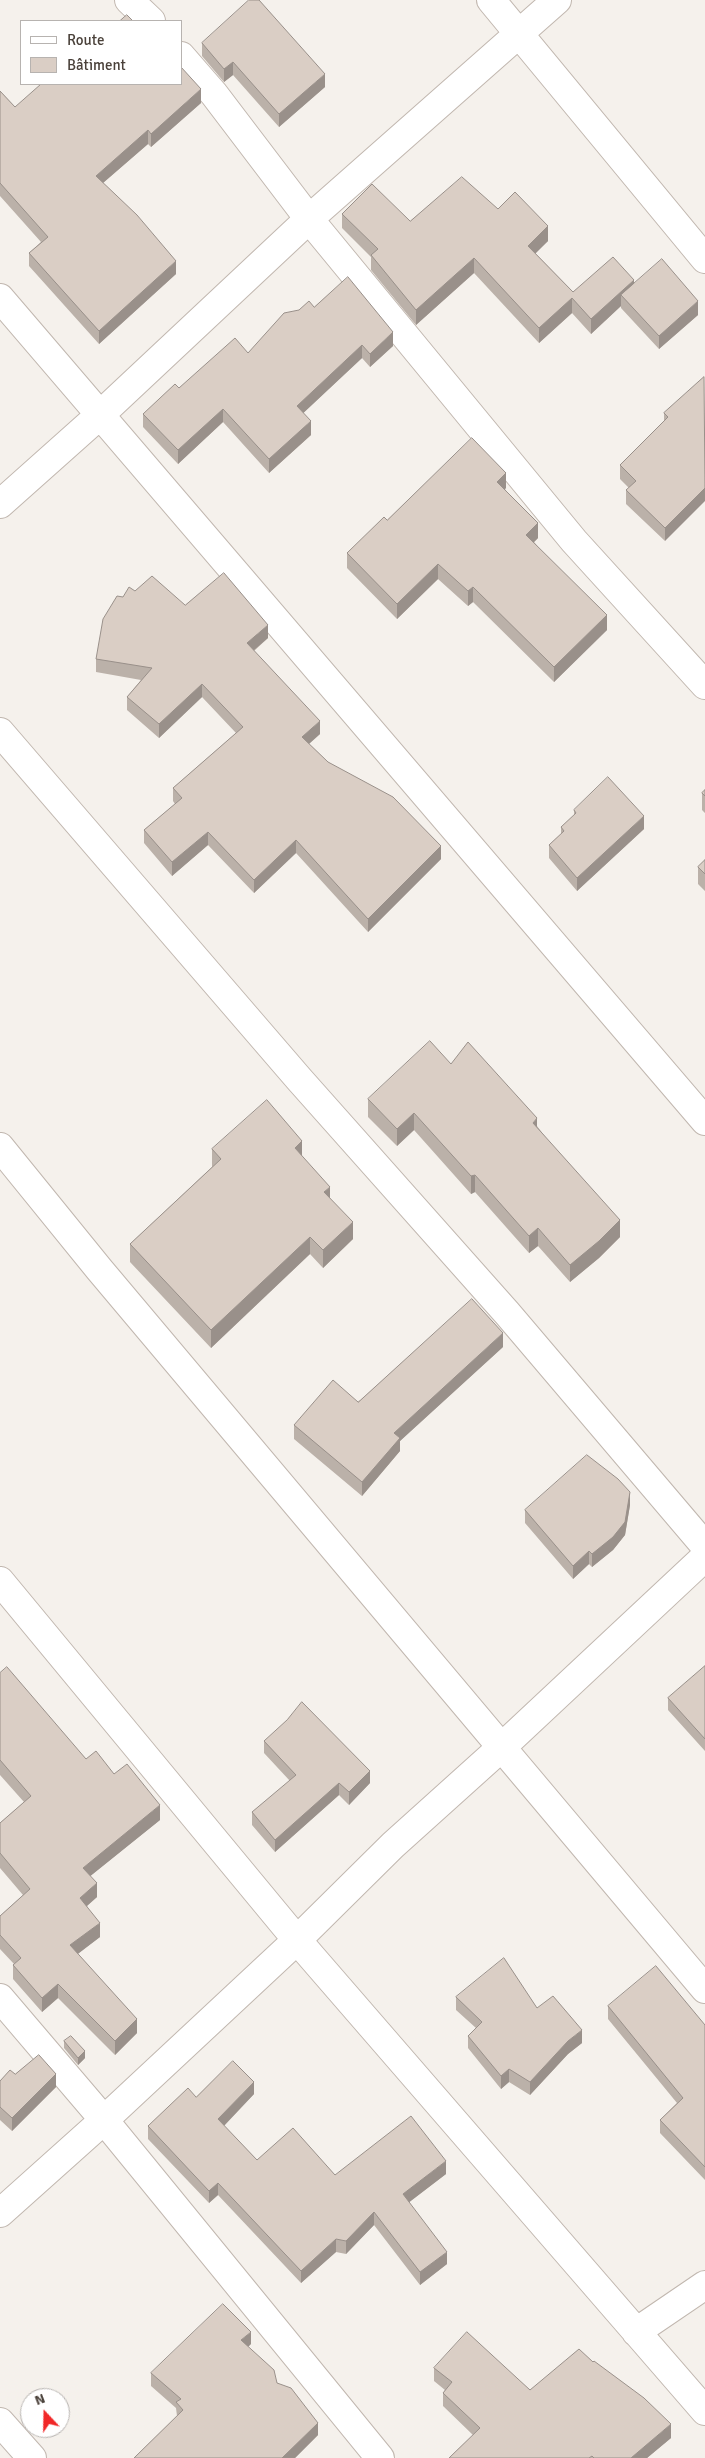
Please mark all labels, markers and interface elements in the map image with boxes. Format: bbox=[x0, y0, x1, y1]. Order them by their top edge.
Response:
legend bbox=[20, 20, 182, 85]
text: Route bbox=[67, 31, 104, 49]
text: Bâtiment bbox=[67, 56, 126, 74]
north arrow bbox=[20, 2388, 70, 2438]
text: N bbox=[32, 2390, 47, 2409]

